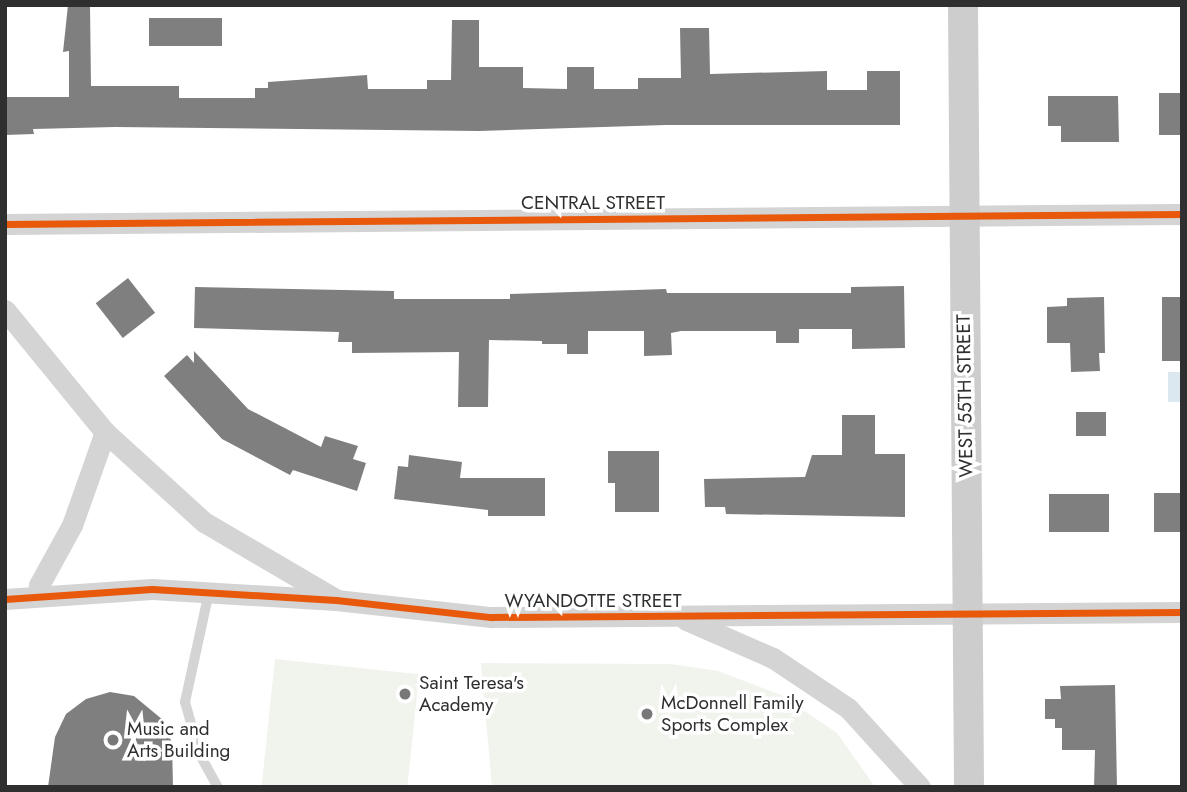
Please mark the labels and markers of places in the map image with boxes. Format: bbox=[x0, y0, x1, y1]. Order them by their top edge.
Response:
place label: Saint Teresa's Academy bbox=[419, 672, 524, 716]
marker: Saint Teresa's Academy bbox=[397, 686, 413, 702]
place label: McDonnell Family Sports Complex bbox=[661, 692, 803, 736]
marker: McDonnell Family Sports Complex bbox=[639, 706, 655, 722]
place label: Music and Arts Building bbox=[127, 718, 230, 762]
marker: Music and Arts Building bbox=[105, 732, 121, 748]

